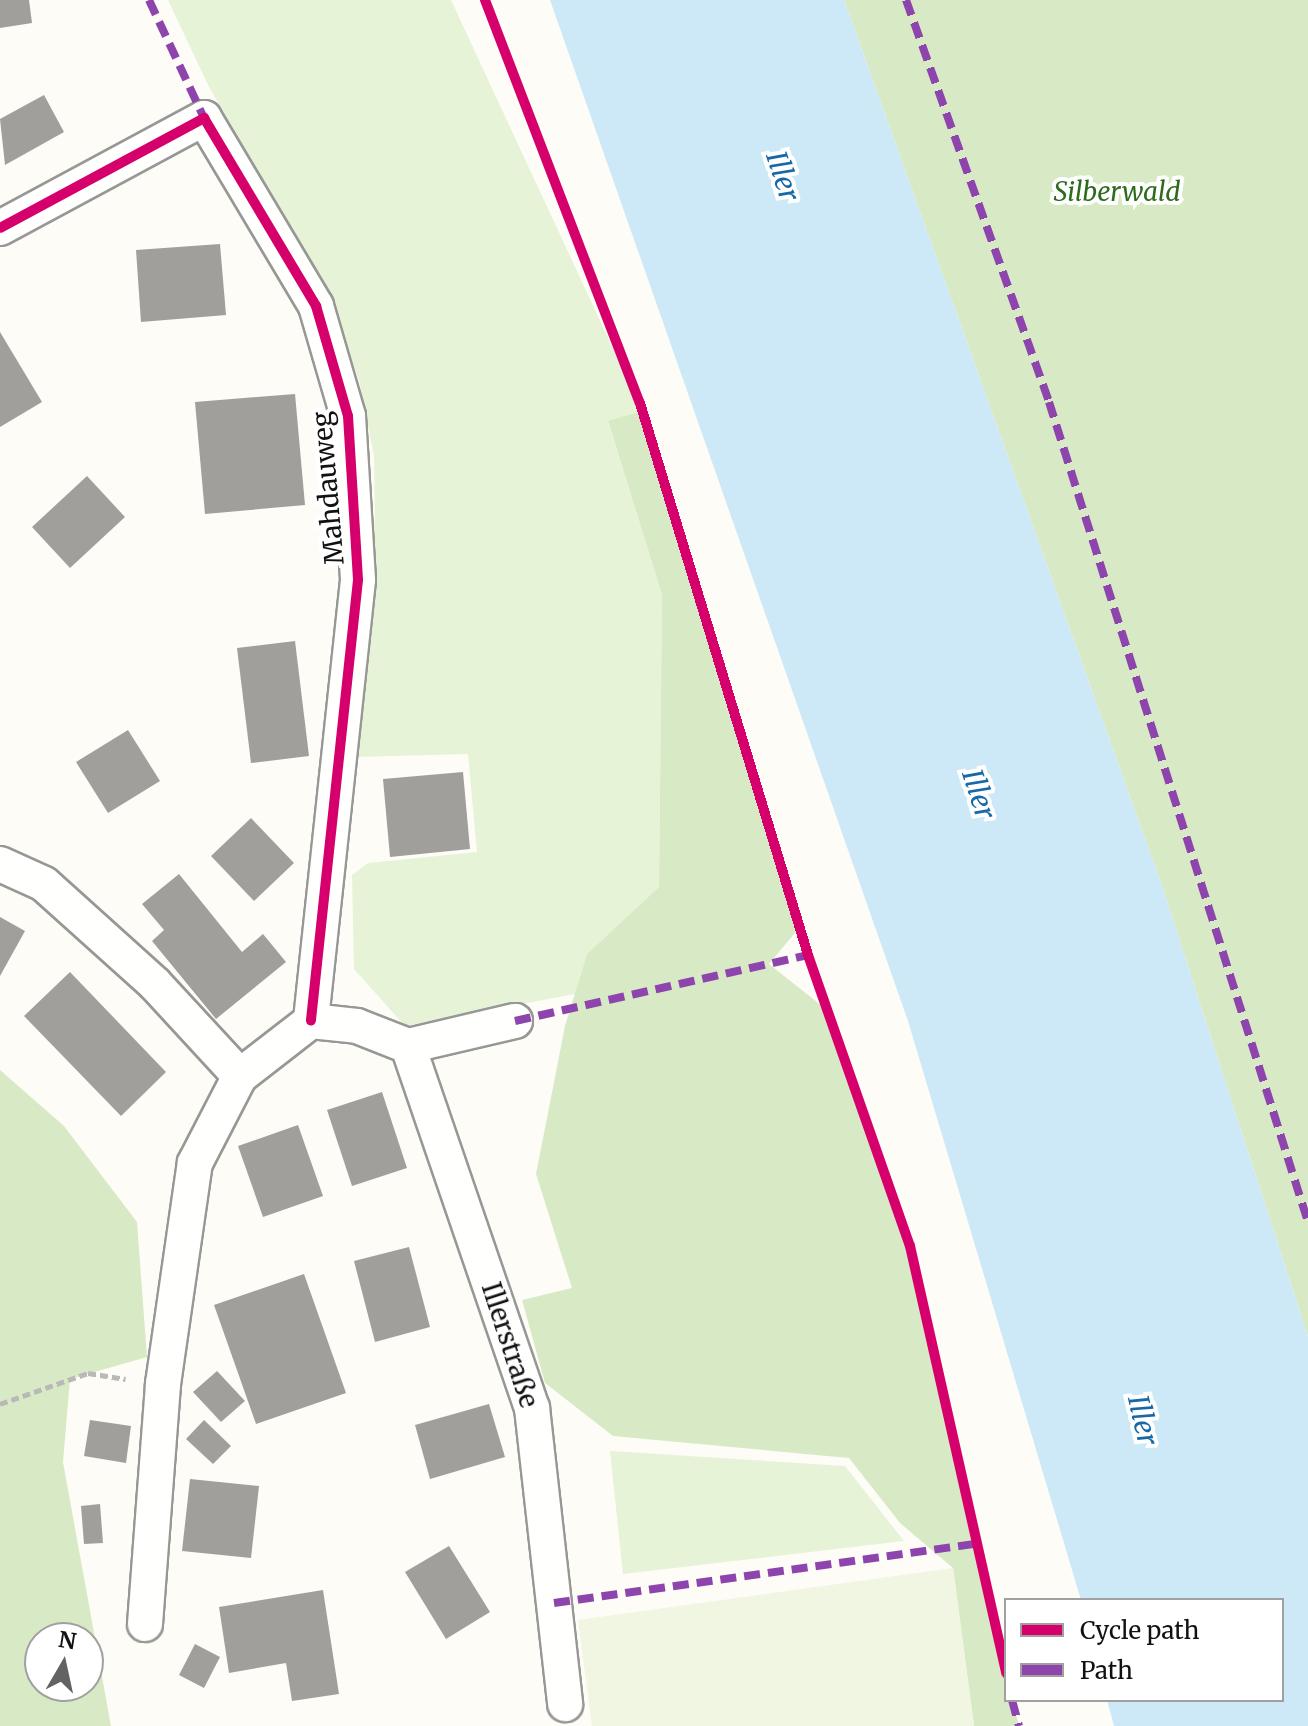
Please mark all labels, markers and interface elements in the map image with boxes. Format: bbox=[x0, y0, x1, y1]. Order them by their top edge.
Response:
water label: Iller bbox=[759, 147, 807, 205]
park label: Silberwald bbox=[1054, 176, 1180, 208]
street label: Mahdauweg bbox=[306, 410, 350, 566]
water label: Iller bbox=[955, 765, 1003, 823]
street label: Illerstraße bbox=[475, 1278, 545, 1412]
water label: Iller bbox=[1121, 1392, 1165, 1448]
legend bbox=[1004, 1598, 1284, 1702]
text: Cycle path bbox=[1080, 1615, 1199, 1646]
north arrow bbox=[24, 1622, 104, 1702]
text: N bbox=[57, 1625, 78, 1655]
text: Path bbox=[1080, 1655, 1133, 1686]

